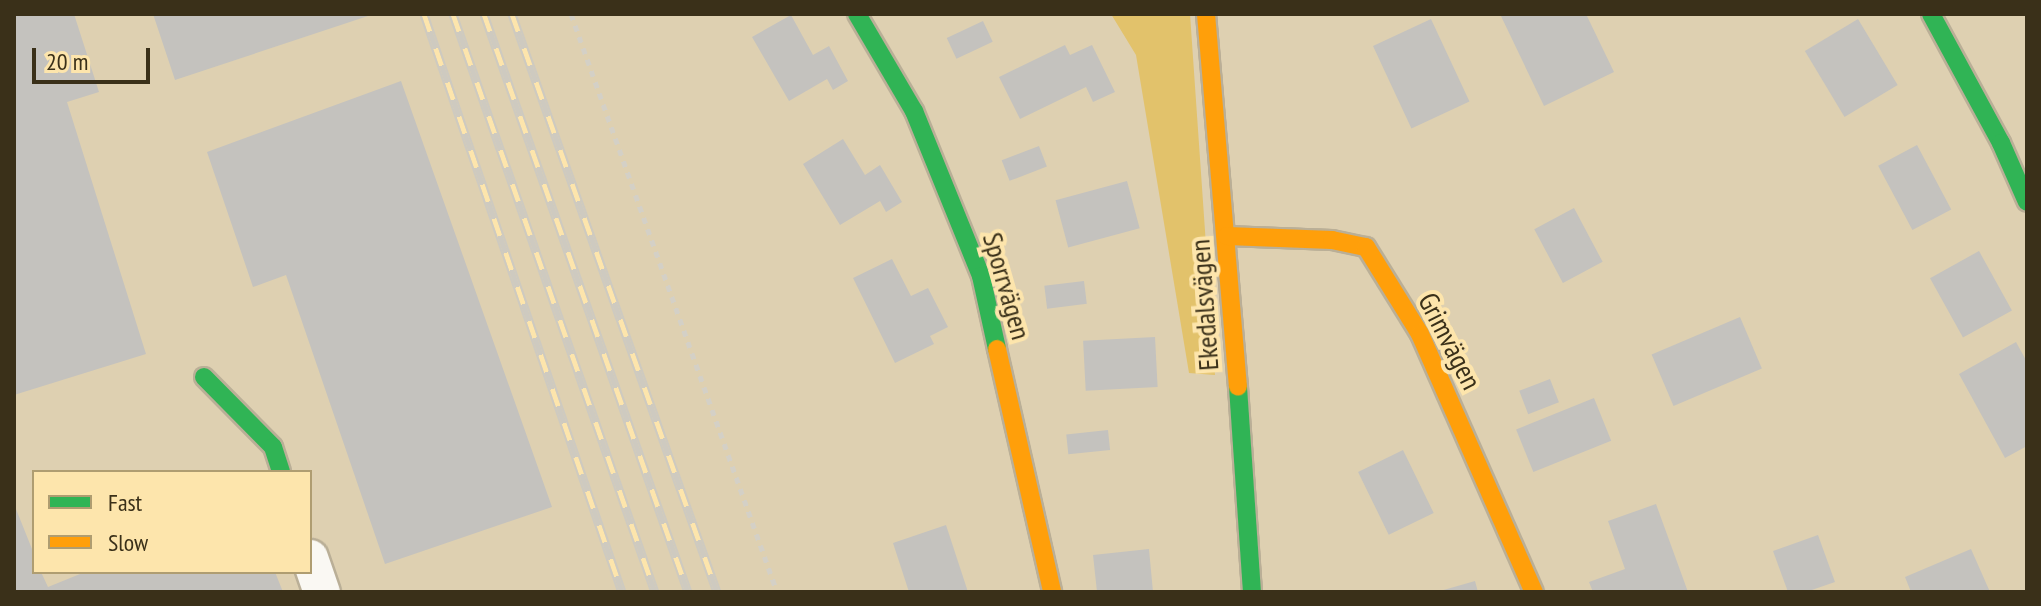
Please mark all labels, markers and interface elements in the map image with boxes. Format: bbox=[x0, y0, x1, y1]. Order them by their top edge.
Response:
scale bar bbox=[36, 32, 154, 82]
text: 20 m bbox=[46, 46, 88, 77]
street label: Sporrvägen bbox=[976, 229, 1038, 343]
street label: Ekedalsvägen bbox=[1183, 238, 1225, 372]
street label: Grimvägen bbox=[1411, 287, 1489, 395]
legend bbox=[32, 470, 312, 574]
text: Fast bbox=[108, 487, 142, 518]
text: Slow bbox=[108, 527, 148, 558]

